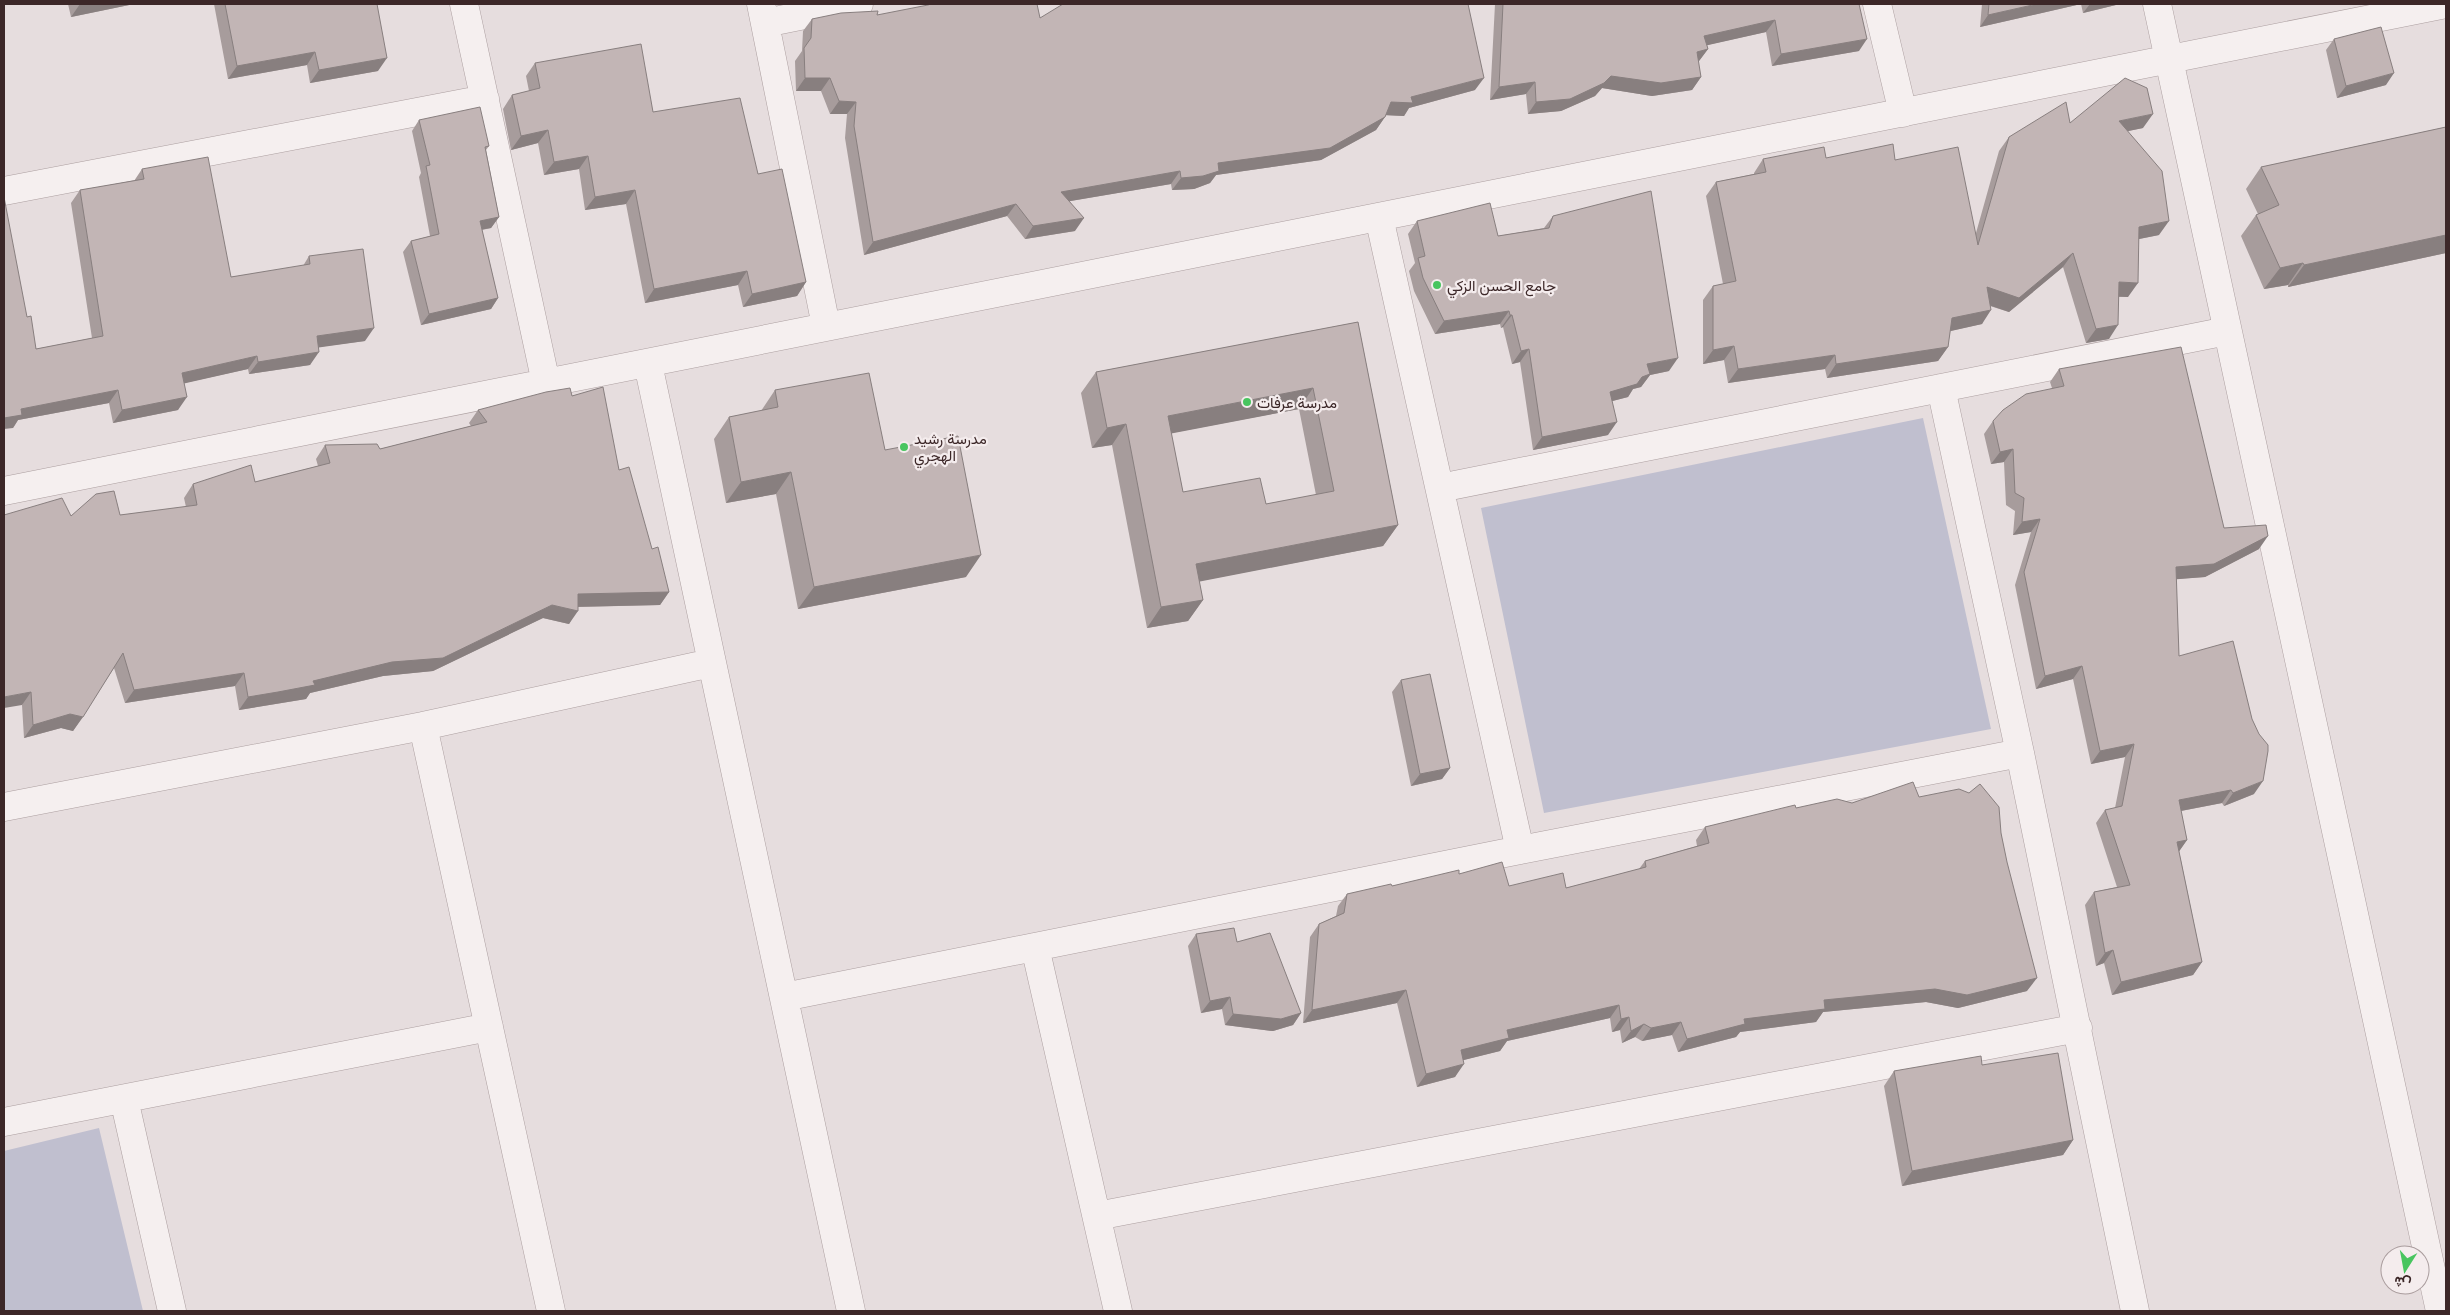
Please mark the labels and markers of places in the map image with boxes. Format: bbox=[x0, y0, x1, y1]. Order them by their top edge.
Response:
place label: جامع الحسن الزكي bbox=[1447, 275, 1556, 299]
marker: جامع الحسن الزكي bbox=[1431, 279, 1443, 291]
place label: مدرسة عرفات bbox=[1257, 392, 1337, 413]
marker: مدرسة عرفات bbox=[1241, 396, 1253, 408]
place label: مدرسة رشيد الهجري bbox=[914, 428, 987, 469]
marker: مدرسة رشيد الهجري bbox=[898, 441, 910, 453]

